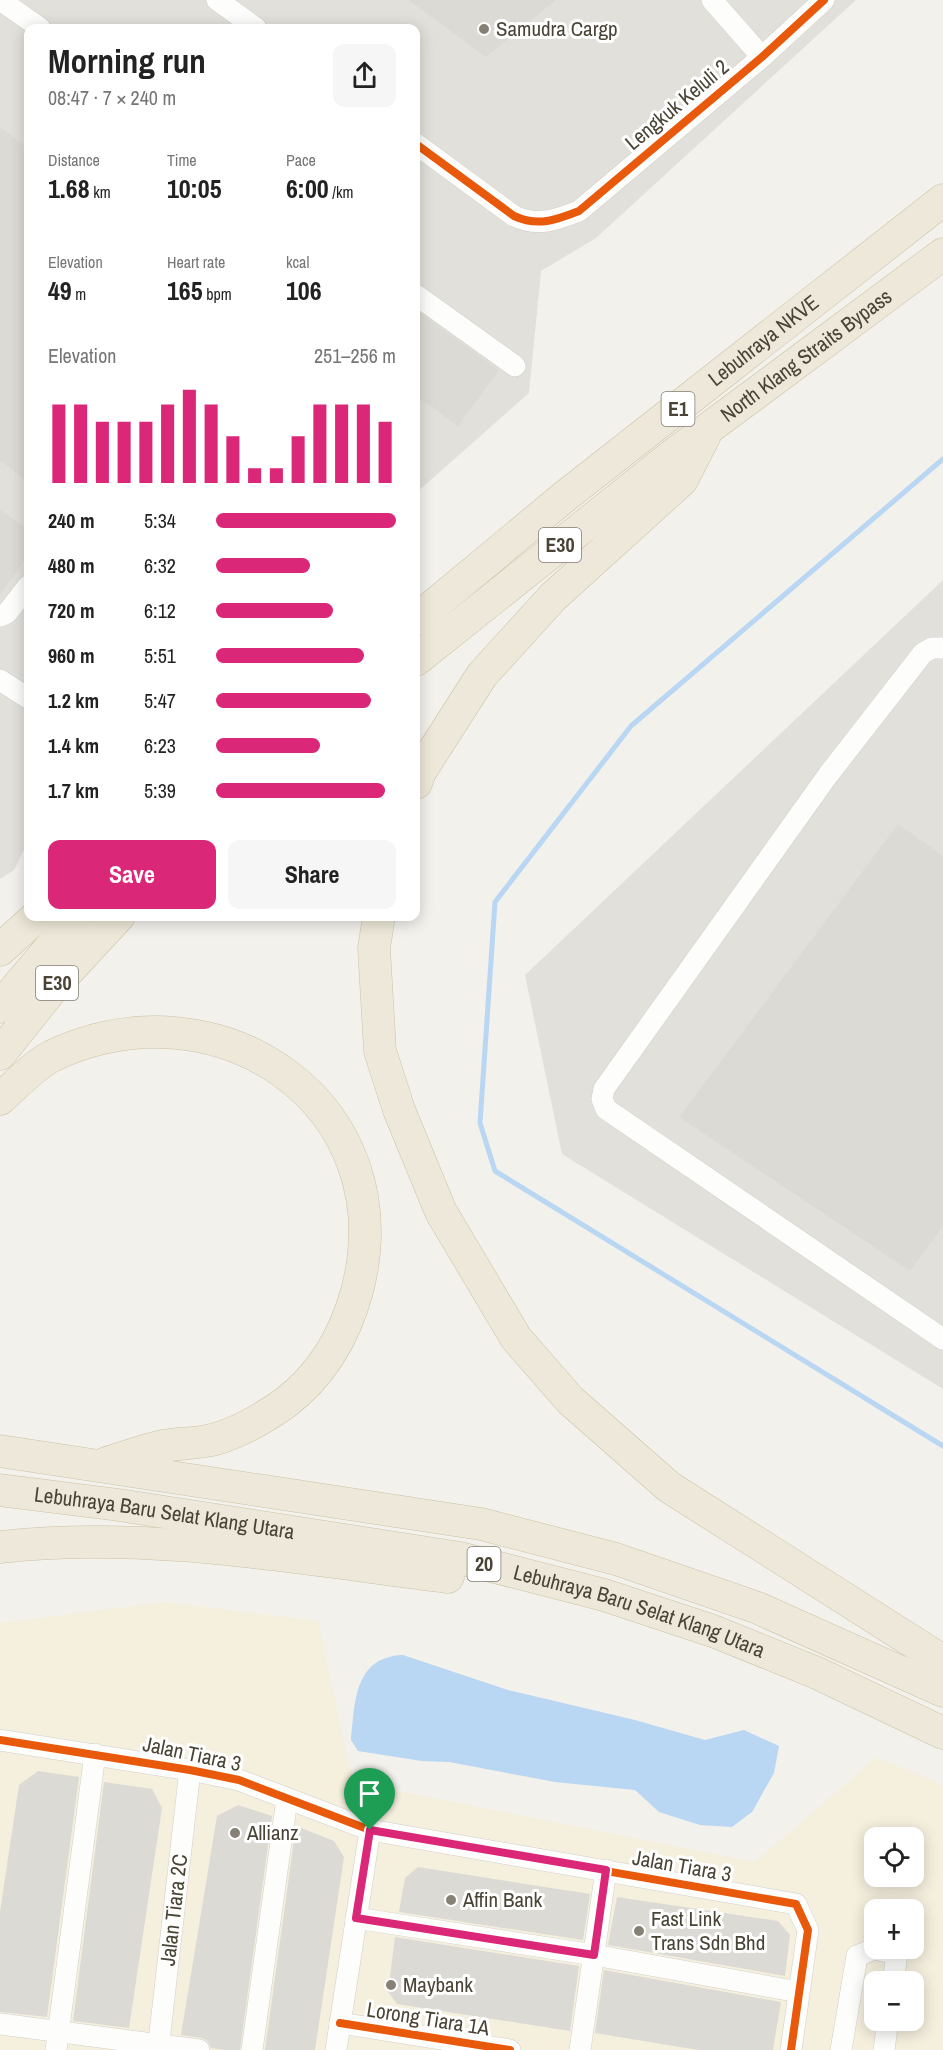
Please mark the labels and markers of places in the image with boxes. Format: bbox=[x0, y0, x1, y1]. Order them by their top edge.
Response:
place label: Samudra Cargp bbox=[496, 14, 618, 43]
marker: Samudra Cargp bbox=[477, 22, 491, 36]
pin bbox=[344, 1768, 395, 1830]
place label: Allianz bbox=[246, 1818, 299, 1847]
marker: Allianz bbox=[228, 1826, 242, 1840]
place label: Affin Bank bbox=[462, 1885, 543, 1914]
marker: Affin Bank bbox=[444, 1893, 458, 1907]
place label: Fast Link Trans Sdn Bhd bbox=[651, 1904, 765, 1957]
marker: Fast Link Trans Sdn Bhd bbox=[632, 1924, 646, 1938]
place label: Maybank bbox=[403, 1970, 473, 1999]
marker: Maybank bbox=[384, 1978, 398, 1992]

